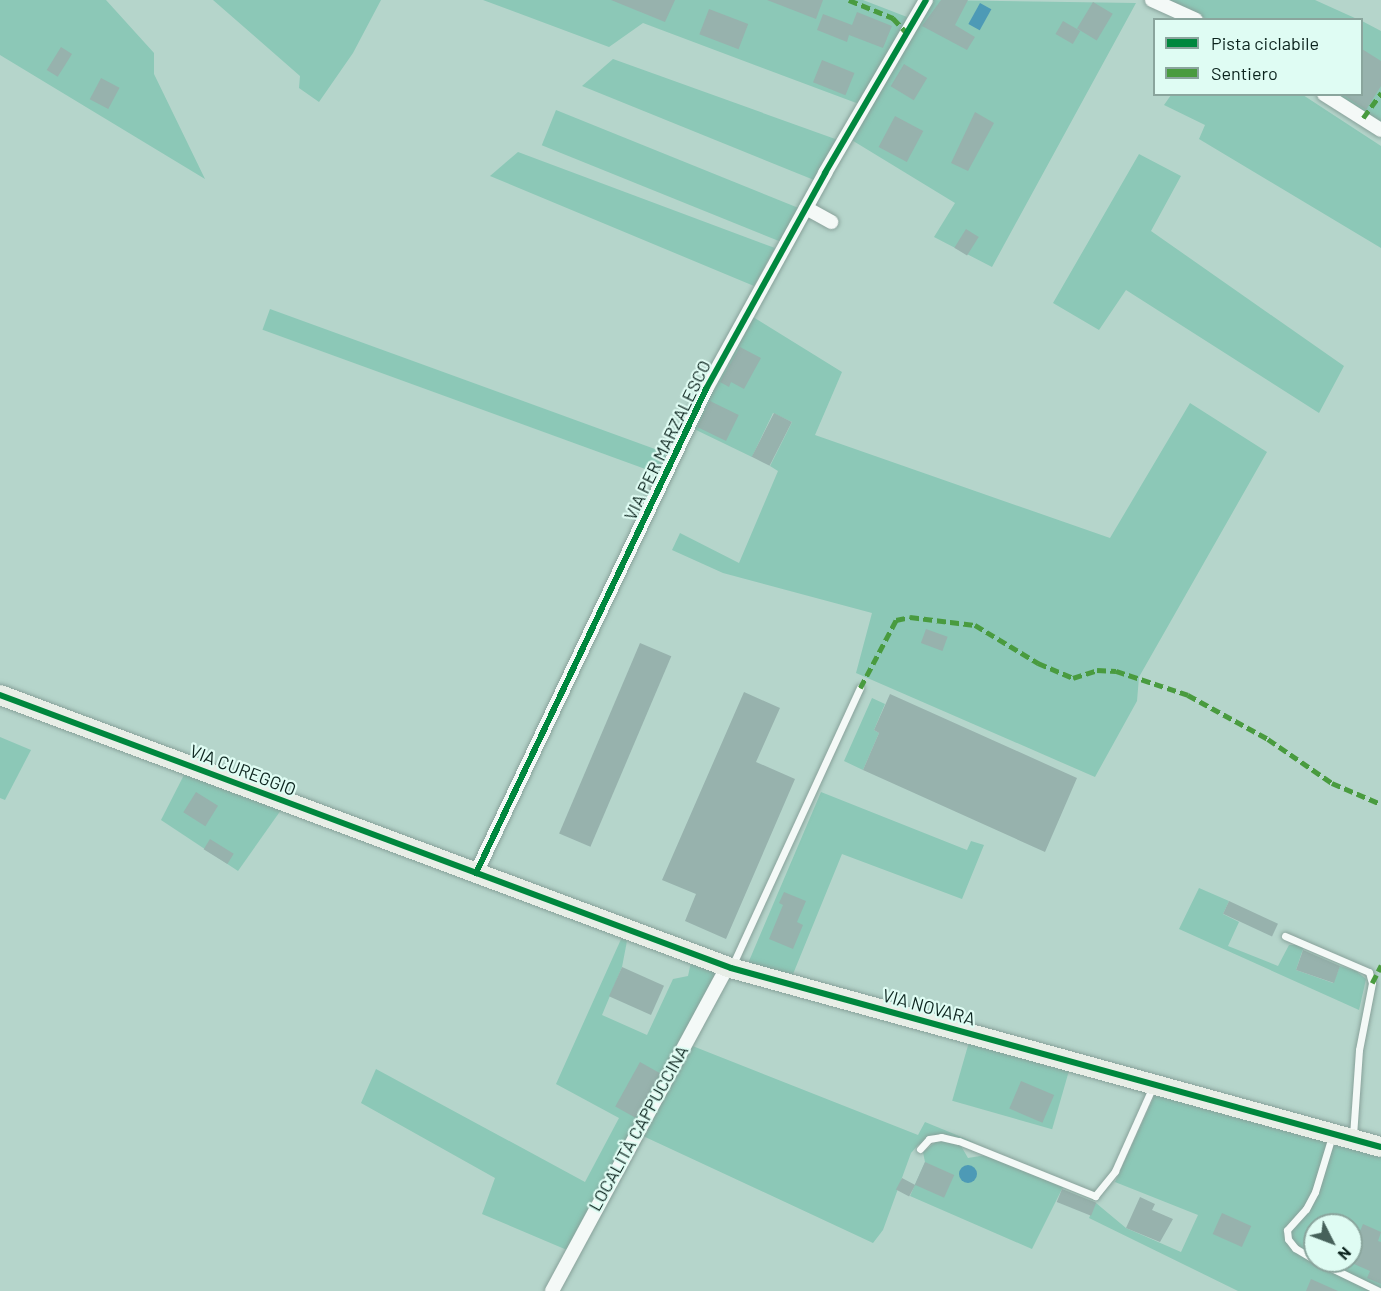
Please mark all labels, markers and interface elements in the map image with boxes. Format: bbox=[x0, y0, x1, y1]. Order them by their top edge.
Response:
legend bbox=[1153, 18, 1363, 96]
text: Pista ciclabile bbox=[1211, 32, 1319, 54]
text: Sentiero bbox=[1211, 62, 1278, 84]
street label: VIA PER MARZALESCO bbox=[619, 356, 715, 524]
street label: VIA CUREGGIO bbox=[187, 740, 299, 800]
street label: VIA NOVARA bbox=[880, 984, 978, 1030]
street label: LOCALITÀ CAPPUCCINA bbox=[583, 1041, 693, 1215]
north arrow bbox=[1303, 1213, 1363, 1273]
text: N bbox=[1335, 1244, 1356, 1264]

